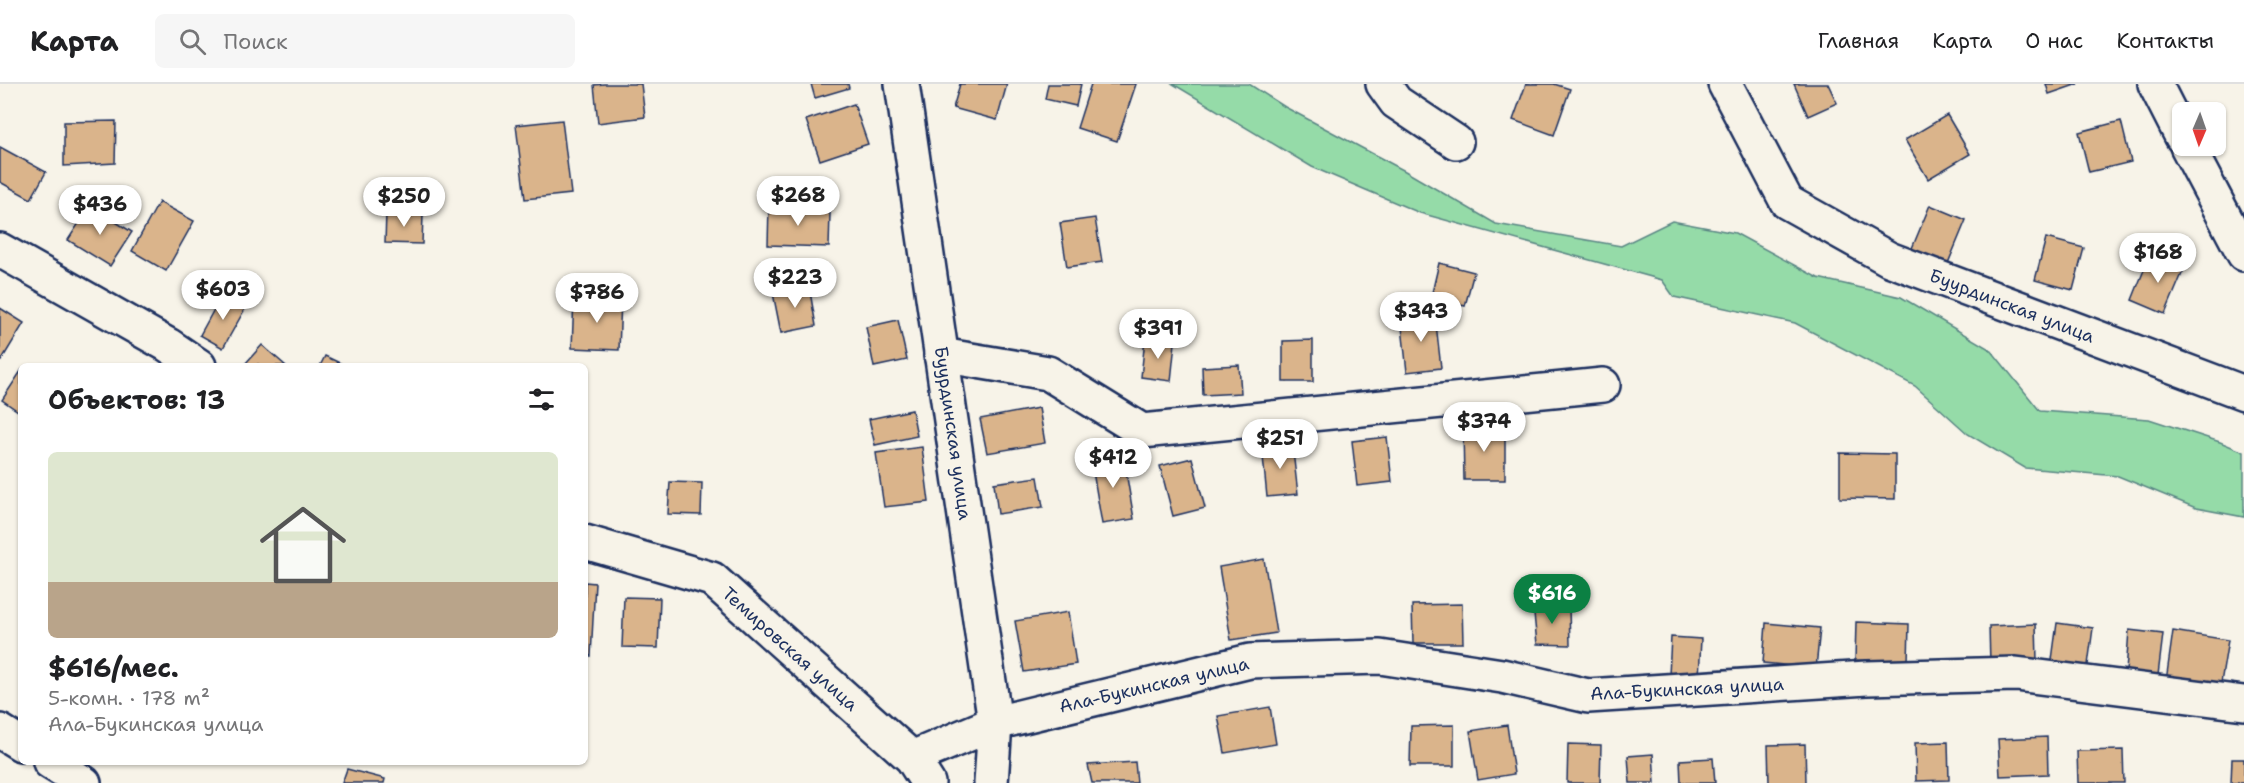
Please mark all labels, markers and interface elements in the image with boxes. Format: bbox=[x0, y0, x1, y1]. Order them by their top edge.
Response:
search box bbox=[155, 14, 575, 68]
text: Карта bbox=[30, 22, 119, 60]
icon: search bbox=[176, 25, 209, 58]
text: Поиск bbox=[224, 27, 288, 56]
text: Главная bbox=[1818, 27, 1899, 55]
text: Карта bbox=[1932, 27, 1992, 55]
text: О нас bbox=[2025, 27, 2083, 55]
text: Контакты bbox=[2116, 27, 2214, 55]
north arrow bbox=[2172, 102, 2226, 156]
map controls bbox=[2172, 102, 2226, 156]
pin: $268 bbox=[762, 176, 834, 227]
pin: $250 bbox=[368, 177, 440, 228]
text: $268 bbox=[771, 182, 825, 208]
text: $250 bbox=[377, 183, 431, 209]
pin: $436 bbox=[64, 185, 136, 236]
text: $436 bbox=[73, 191, 127, 217]
pin: $168 bbox=[2122, 233, 2194, 284]
text: $168 bbox=[2133, 239, 2183, 265]
pin: $223 bbox=[759, 258, 831, 309]
street label: Буурдинская улица bbox=[1926, 263, 2098, 349]
text: $223 bbox=[768, 264, 822, 290]
pin: $603 bbox=[187, 270, 259, 321]
pin: $786 bbox=[561, 273, 633, 324]
text: $603 bbox=[195, 276, 251, 302]
text: $786 bbox=[569, 279, 625, 305]
pin: $343 bbox=[1385, 292, 1457, 343]
text: $343 bbox=[1394, 298, 1448, 324]
pin: $391 bbox=[1122, 309, 1194, 360]
text: $391 bbox=[1133, 315, 1183, 341]
street label: Буурдинская улица bbox=[929, 345, 977, 521]
text: Объектов: 13 bbox=[48, 382, 225, 417]
icon: filters bbox=[525, 383, 558, 416]
pin: $374 bbox=[1448, 402, 1520, 453]
text: $374 bbox=[1457, 408, 1511, 434]
pin: $251 bbox=[1244, 419, 1316, 470]
text: $251 bbox=[1256, 425, 1304, 451]
pin: $412 bbox=[1077, 438, 1149, 489]
text: $412 bbox=[1089, 444, 1137, 470]
icon: home bbox=[249, 491, 357, 599]
pin: $616 bbox=[1516, 574, 1588, 625]
text: $616 bbox=[1528, 580, 1576, 606]
street label: Темировская улица bbox=[717, 582, 863, 716]
text: $616/мес. bbox=[48, 650, 179, 685]
street label: Ала-Букинская улица bbox=[1057, 651, 1251, 719]
street label: Ала-Букинская улица bbox=[1590, 672, 1784, 706]
text: 5-комн. · 178 m² bbox=[48, 685, 210, 711]
text: Ала-Букинская улица bbox=[48, 711, 264, 737]

